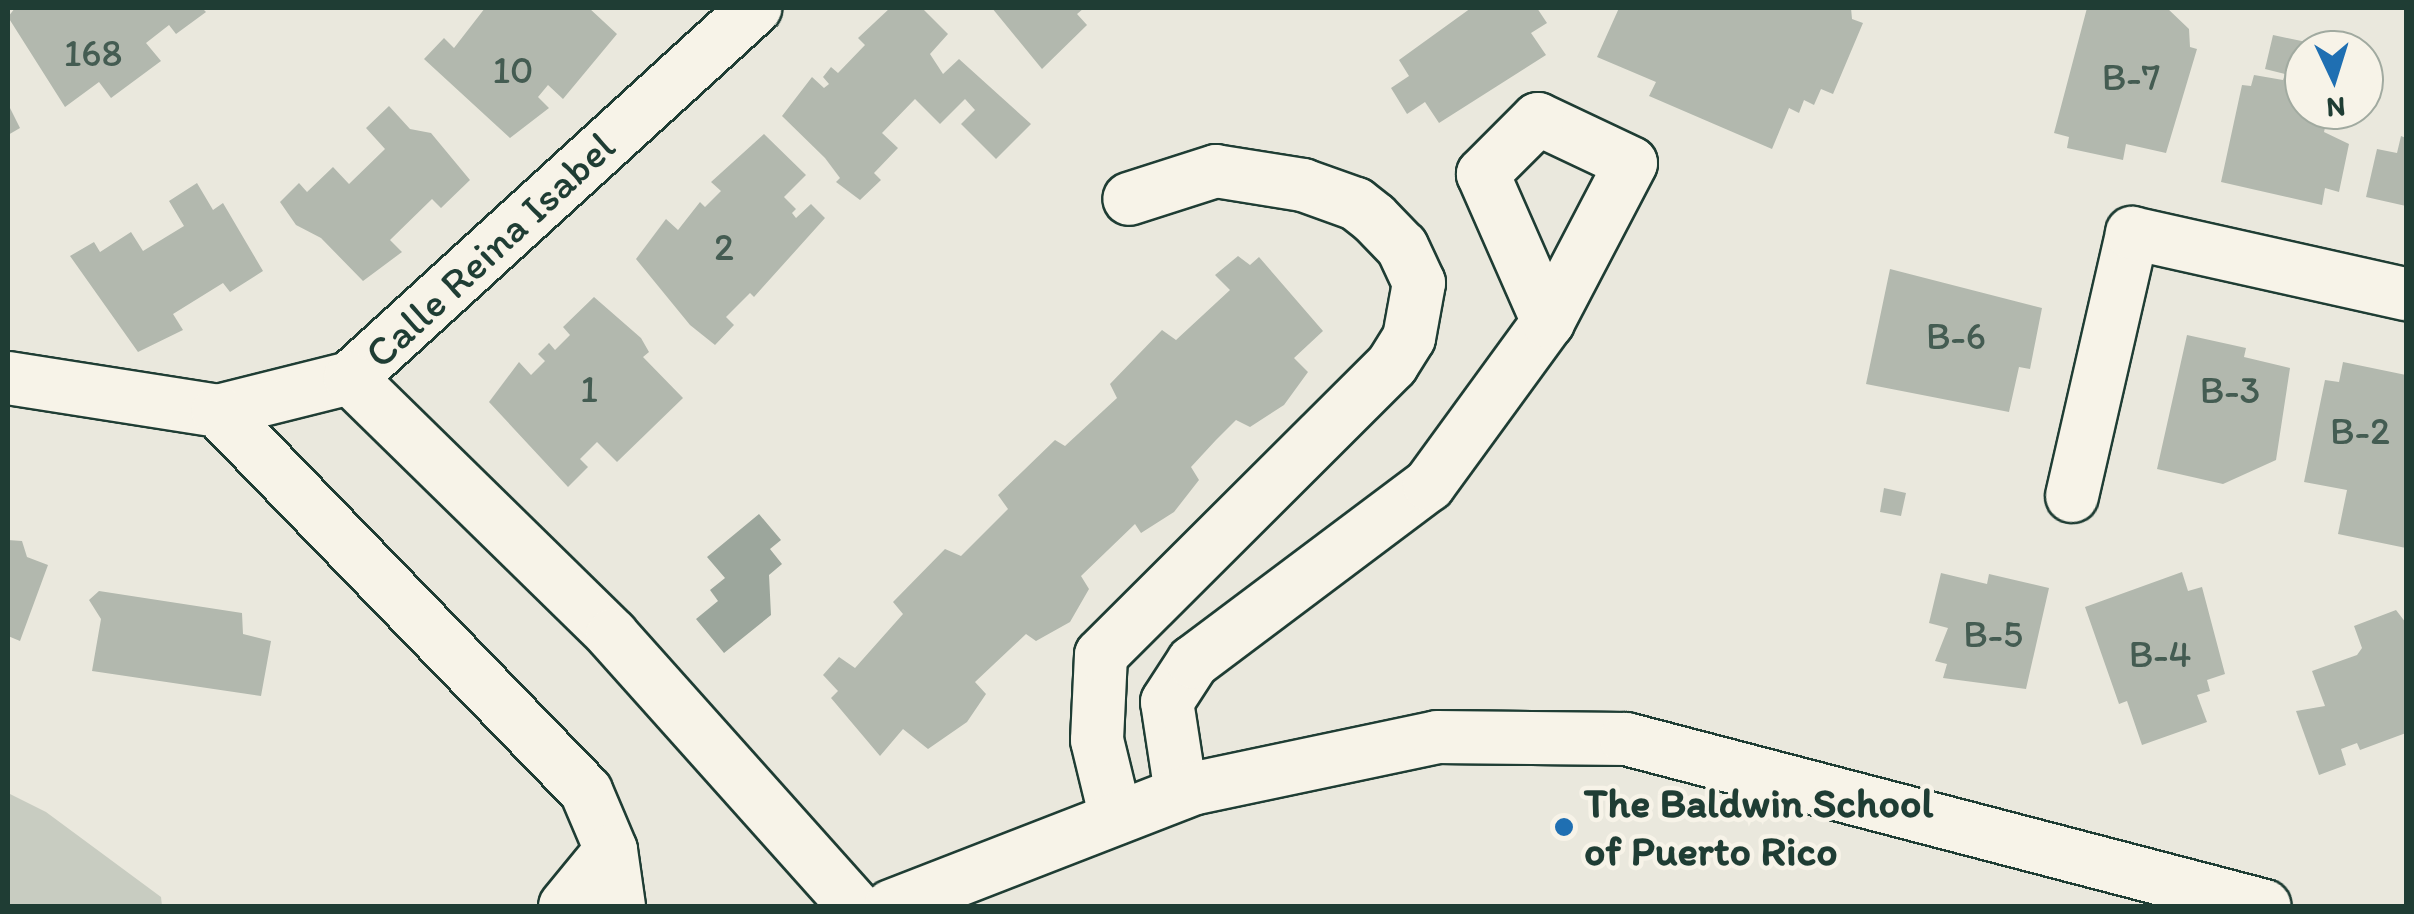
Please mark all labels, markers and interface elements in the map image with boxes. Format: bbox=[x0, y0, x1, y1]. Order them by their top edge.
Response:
north arrow bbox=[2284, 30, 2384, 130]
house number: 168 bbox=[64, 31, 122, 77]
house number: 10 bbox=[492, 48, 534, 94]
house number: B-7 bbox=[2102, 55, 2160, 101]
text: N bbox=[2325, 90, 2347, 126]
street label: Calle Reina Isabel bbox=[355, 121, 625, 379]
house number: 2 bbox=[714, 225, 734, 271]
house number: B-6 bbox=[1926, 314, 1986, 360]
house number: 1 bbox=[580, 367, 598, 413]
house number: B-3 bbox=[2200, 368, 2260, 414]
house number: B-2 bbox=[2330, 409, 2390, 455]
house number: B-5 bbox=[1963, 612, 2023, 658]
house number: B-4 bbox=[2129, 632, 2191, 678]
place label: The Baldwin School of Puerto Rico bbox=[1584, 778, 1935, 876]
marker: The Baldwin School of Puerto Rico bbox=[1553, 816, 1575, 838]

